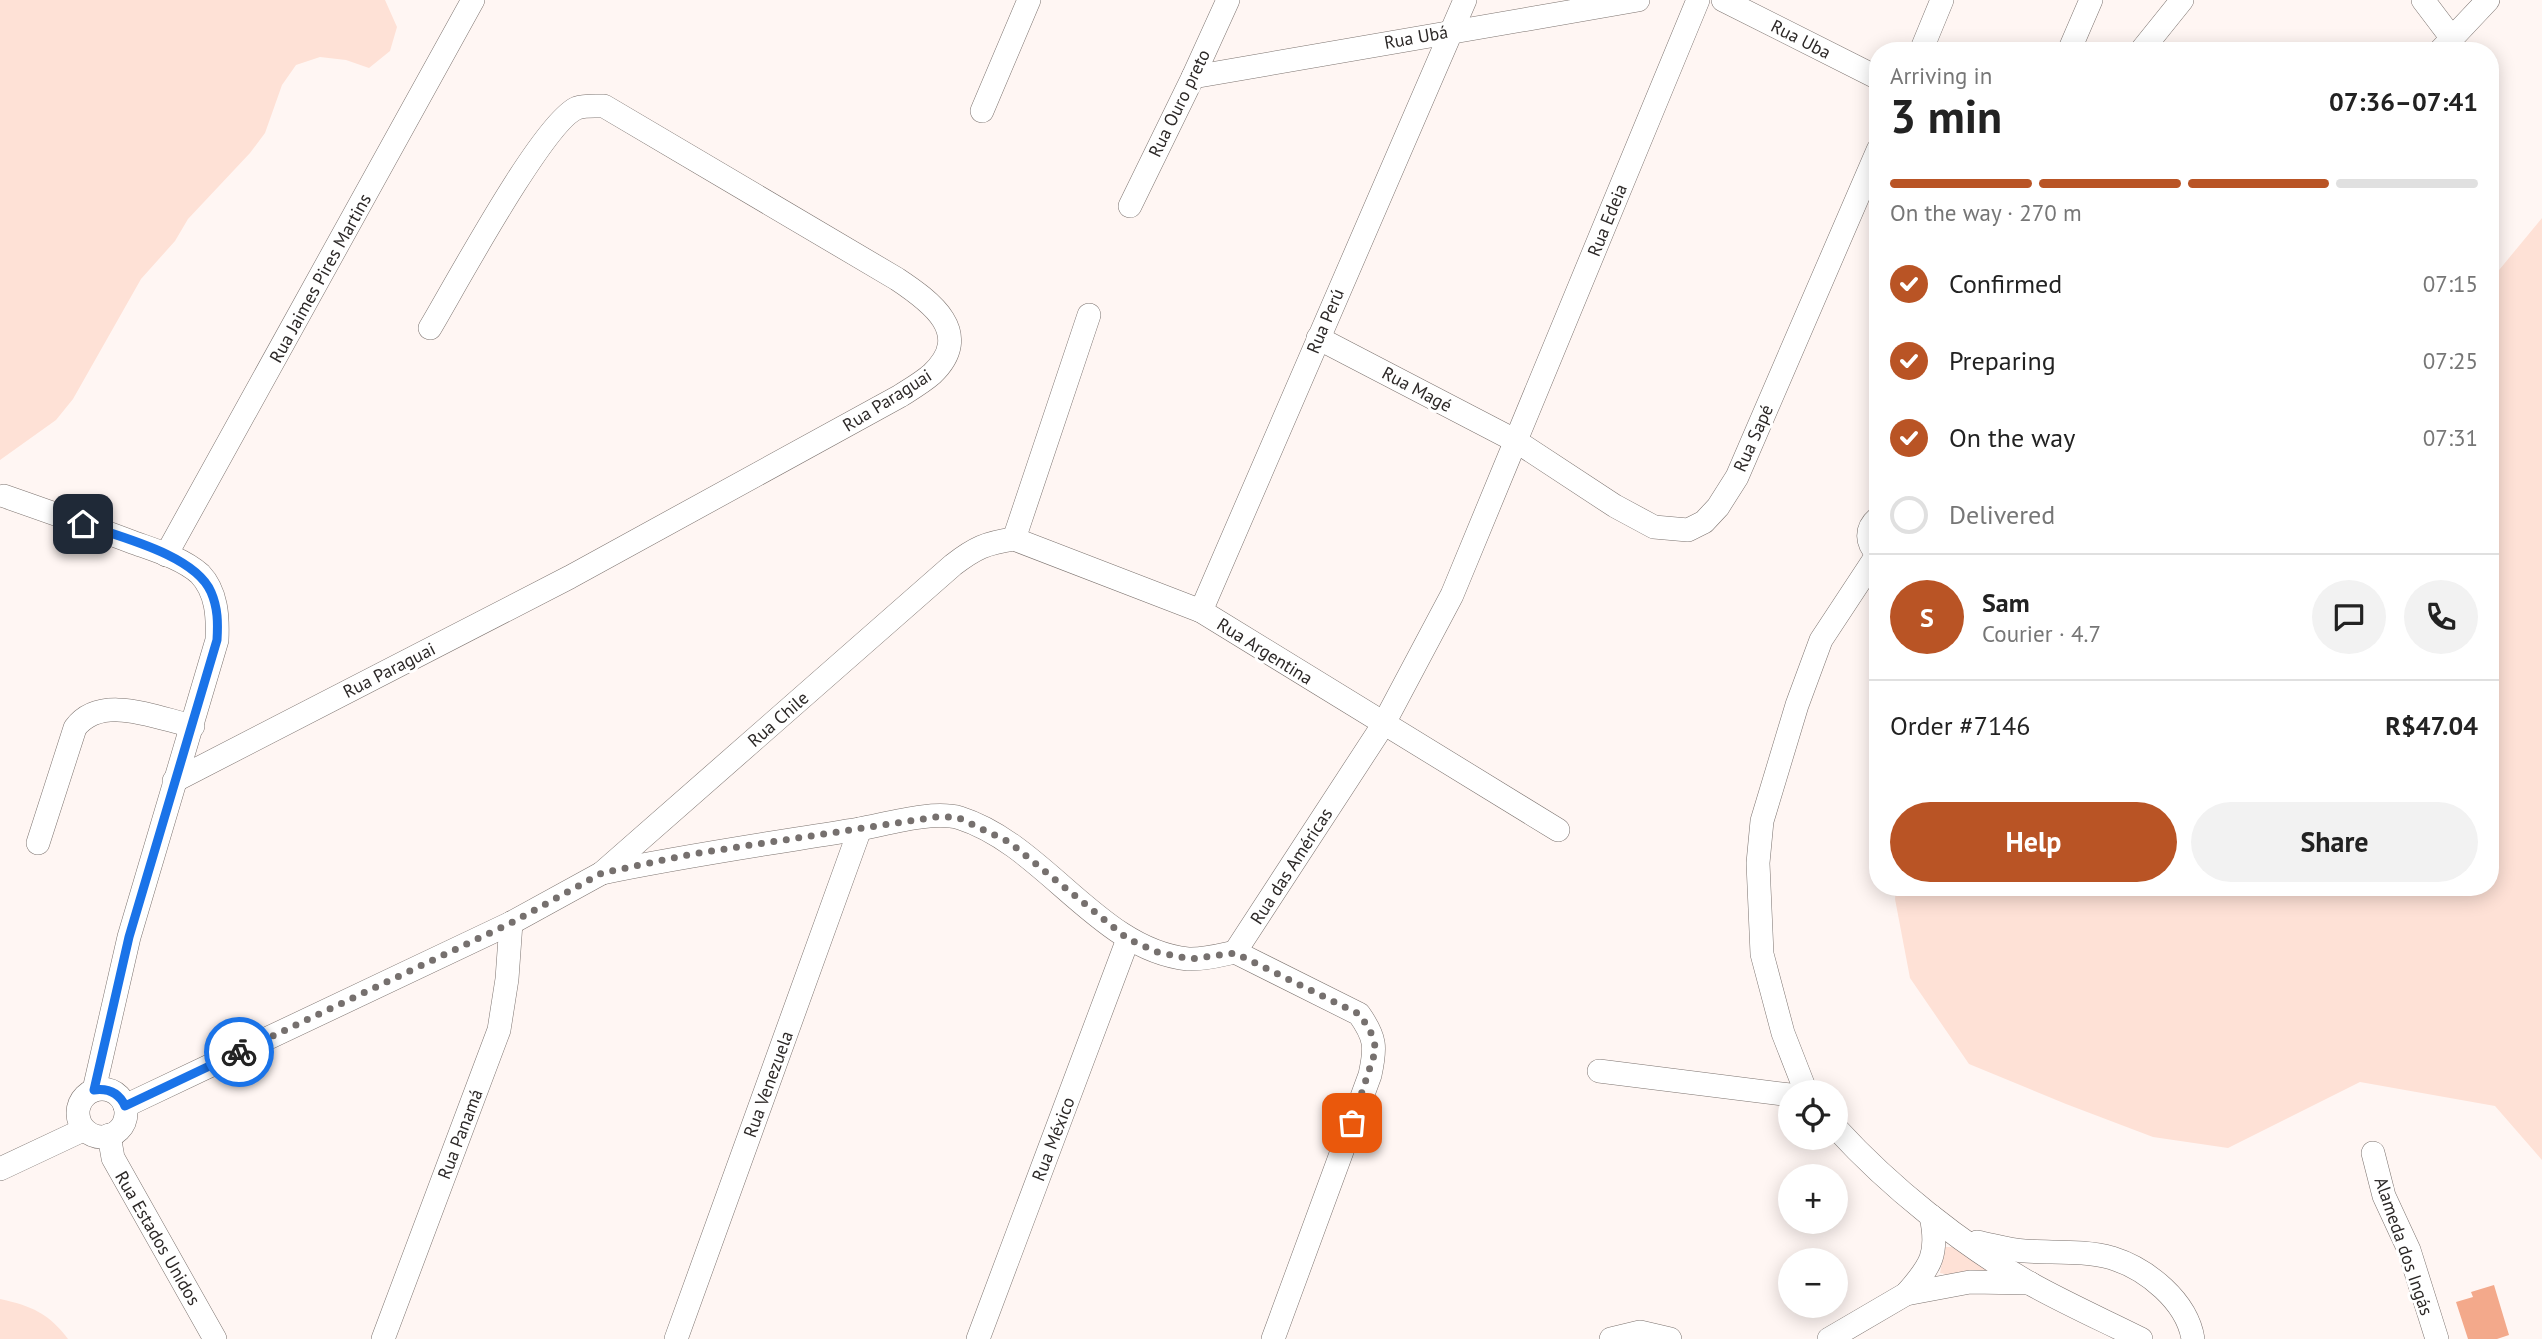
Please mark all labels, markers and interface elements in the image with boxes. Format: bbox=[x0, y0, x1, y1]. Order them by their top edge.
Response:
street label: Rua Uba bbox=[1767, 14, 1835, 64]
street label: Rua Ubá bbox=[1382, 20, 1450, 54]
street label: Rua Ouro preto bbox=[1143, 45, 1215, 161]
text: Arriving in bbox=[1890, 61, 1992, 90]
text: 07:36–07:41 bbox=[2329, 85, 2478, 118]
text: 3 min bbox=[1890, 86, 2002, 146]
street label: Rua Edeia bbox=[1582, 180, 1632, 260]
street label: Rua Jaimes Pires Martins bbox=[264, 189, 376, 367]
text: On the way · 270 m bbox=[1890, 198, 2082, 227]
icon: check bbox=[1890, 265, 1928, 303]
text: Confirmed bbox=[1949, 267, 2062, 300]
text: 07:15 bbox=[2423, 269, 2478, 298]
street label: Rua Perú bbox=[1301, 285, 1349, 357]
icon: check bbox=[1890, 342, 1928, 380]
text: Preparing bbox=[1949, 344, 2056, 377]
text: 07:25 bbox=[2423, 346, 2478, 375]
street label: Rua Magé bbox=[1378, 361, 1456, 417]
street label: Rua Paraguai bbox=[838, 364, 936, 436]
street label: Rua Sapé bbox=[1728, 401, 1778, 475]
icon: check bbox=[1890, 419, 1928, 457]
text: On the way bbox=[1949, 421, 2075, 454]
text: 07:31 bbox=[2423, 423, 2478, 452]
pin bbox=[53, 494, 113, 554]
text: Delivered bbox=[1949, 498, 2055, 531]
icon: home bbox=[64, 505, 102, 543]
button: chat bbox=[2312, 580, 2386, 654]
button: phone bbox=[2404, 580, 2478, 654]
text: Sam bbox=[1982, 586, 2030, 619]
text: S bbox=[1920, 601, 1934, 634]
street label: Rua Argentina bbox=[1213, 613, 1317, 689]
text: Courier · 4.7 bbox=[1982, 619, 2101, 648]
street label: Rua Paraguai bbox=[339, 637, 439, 703]
street label: Rua Chile bbox=[743, 686, 813, 752]
text: Order #7146 bbox=[1890, 709, 2030, 742]
text: R$47.04 bbox=[2385, 709, 2478, 742]
button: Help bbox=[1890, 802, 2177, 882]
button: Share bbox=[2191, 802, 2478, 882]
street label: Rua das Américas bbox=[1245, 803, 1337, 929]
courier bbox=[204, 1017, 274, 1087]
street label: Rua Venezuela bbox=[738, 1028, 798, 1140]
icon: bike bbox=[220, 1033, 258, 1071]
map controls bbox=[1778, 1080, 1848, 1318]
button: locate bbox=[1778, 1080, 1848, 1150]
street label: Rua Panamá bbox=[432, 1086, 488, 1182]
pin bbox=[1322, 1093, 1382, 1153]
street label: Rua México bbox=[1026, 1094, 1080, 1184]
icon: bag bbox=[1333, 1104, 1371, 1142]
button: + bbox=[1778, 1164, 1848, 1234]
street label: Rua Estados Unidos bbox=[110, 1167, 206, 1309]
street label: Alameda dos Ingás bbox=[2370, 1174, 2438, 1318]
button: − bbox=[1778, 1248, 1848, 1318]

